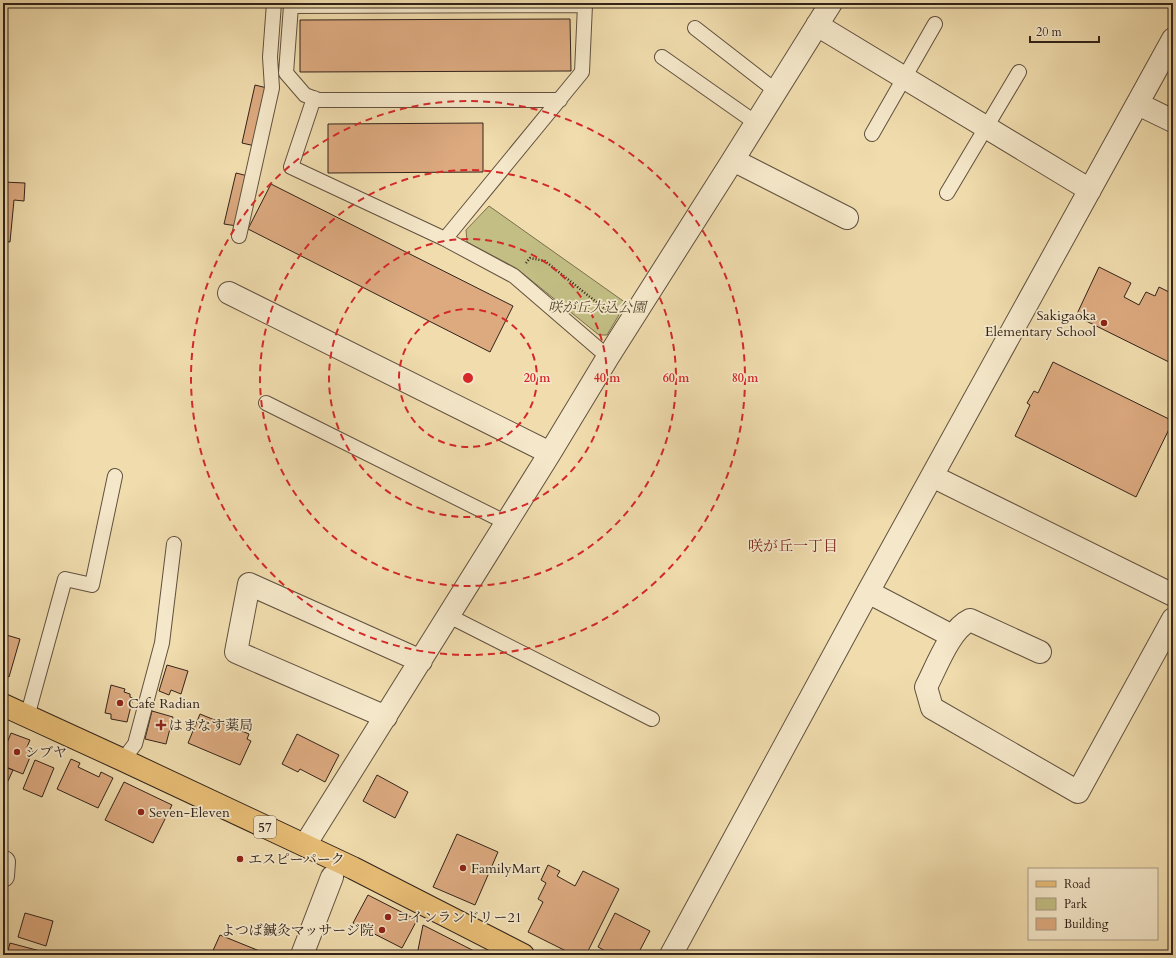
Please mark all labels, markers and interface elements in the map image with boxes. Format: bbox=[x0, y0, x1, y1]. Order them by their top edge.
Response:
scale bar bbox=[1030, 18, 1099, 44]
text: 20 m bbox=[1036, 24, 1063, 40]
park label: 咲が丘大込公園 bbox=[548, 298, 648, 317]
place label: Sakigaoka Elementary School bbox=[985, 306, 1096, 341]
marker: Sakigaoka Elementary School bbox=[1099, 318, 1109, 328]
text: 20 m bbox=[524, 370, 551, 386]
text: 40 m bbox=[594, 370, 621, 386]
text: 60 m bbox=[663, 370, 690, 386]
text: 80 m bbox=[732, 370, 759, 386]
centre of rings bbox=[461, 371, 475, 385]
district label: 咲が丘一丁目 bbox=[748, 536, 838, 556]
place label: Cafe Radian bbox=[128, 694, 200, 713]
marker: Cafe Radian bbox=[115, 698, 125, 708]
place label: はまなす薬局 bbox=[169, 716, 253, 735]
marker: はまなす薬局 bbox=[156, 720, 166, 730]
place label: シブヤ bbox=[25, 743, 67, 762]
marker: シブヤ bbox=[12, 747, 22, 757]
place label: Seven-Eleven bbox=[149, 803, 230, 822]
marker: Seven-Eleven bbox=[136, 807, 146, 817]
road number: 57 bbox=[254, 816, 276, 838]
place label: エスピーパーク bbox=[248, 850, 345, 869]
marker: エスピーパーク bbox=[235, 854, 245, 864]
place label: FamilyMart bbox=[471, 859, 541, 878]
marker: FamilyMart bbox=[458, 863, 468, 873]
legend bbox=[1028, 868, 1158, 940]
text: Road bbox=[1064, 876, 1091, 892]
text: Park bbox=[1064, 896, 1088, 912]
place label: コインランドリー21 bbox=[396, 908, 522, 927]
marker: コインランドリー21 bbox=[383, 912, 393, 922]
text: Building bbox=[1064, 916, 1109, 932]
place label: よつば鍼灸マッサージ院 bbox=[221, 921, 374, 940]
marker: よつば鍼灸マッサージ院 bbox=[377, 925, 387, 935]

